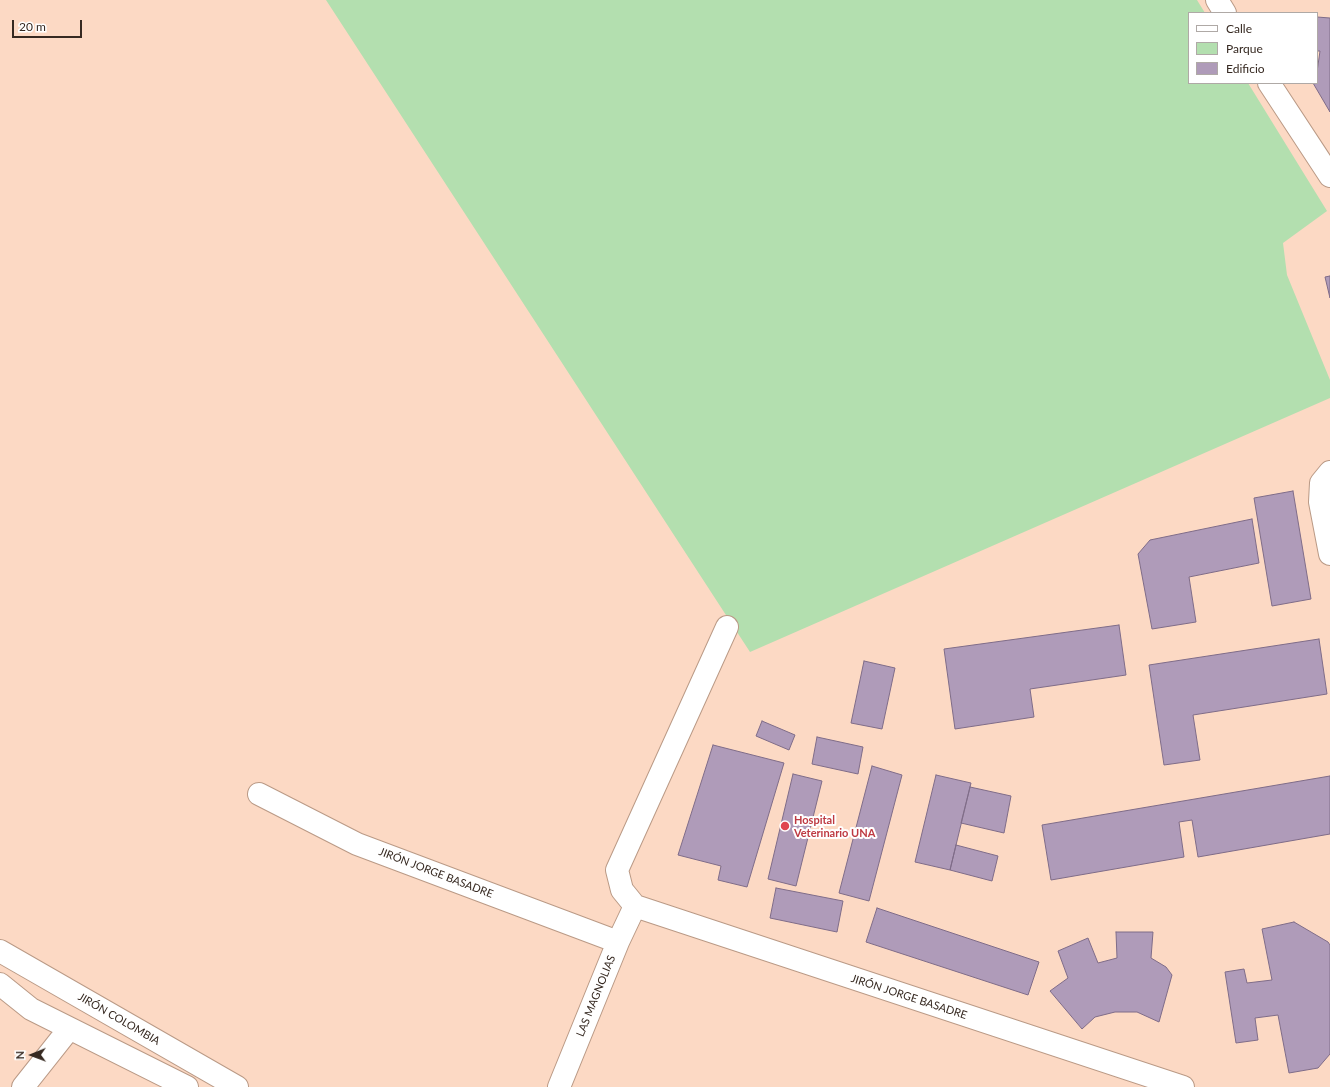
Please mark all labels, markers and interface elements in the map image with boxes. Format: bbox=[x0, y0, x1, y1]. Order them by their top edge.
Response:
scale bar bbox=[14, 12, 84, 38]
legend bbox=[1188, 12, 1318, 84]
text: 20 m bbox=[19, 19, 46, 34]
text: Calle bbox=[1226, 21, 1252, 36]
text: Parque bbox=[1226, 41, 1263, 56]
text: Edificio bbox=[1226, 61, 1265, 76]
place label: Hospital Veterinario UNA bbox=[794, 813, 875, 839]
marker: Hospital Veterinario UNA bbox=[779, 820, 791, 832]
street label: JIRÓN JORGE BASADRE bbox=[377, 845, 495, 901]
street label: LAS MAGNOLIAS bbox=[574, 953, 618, 1039]
street label: JIRÓN JORGE BASADRE bbox=[849, 972, 969, 1022]
street label: JIRÓN COLOMBIA bbox=[76, 990, 162, 1048]
north arrow bbox=[12, 1035, 52, 1075]
text: N bbox=[13, 1051, 26, 1060]

